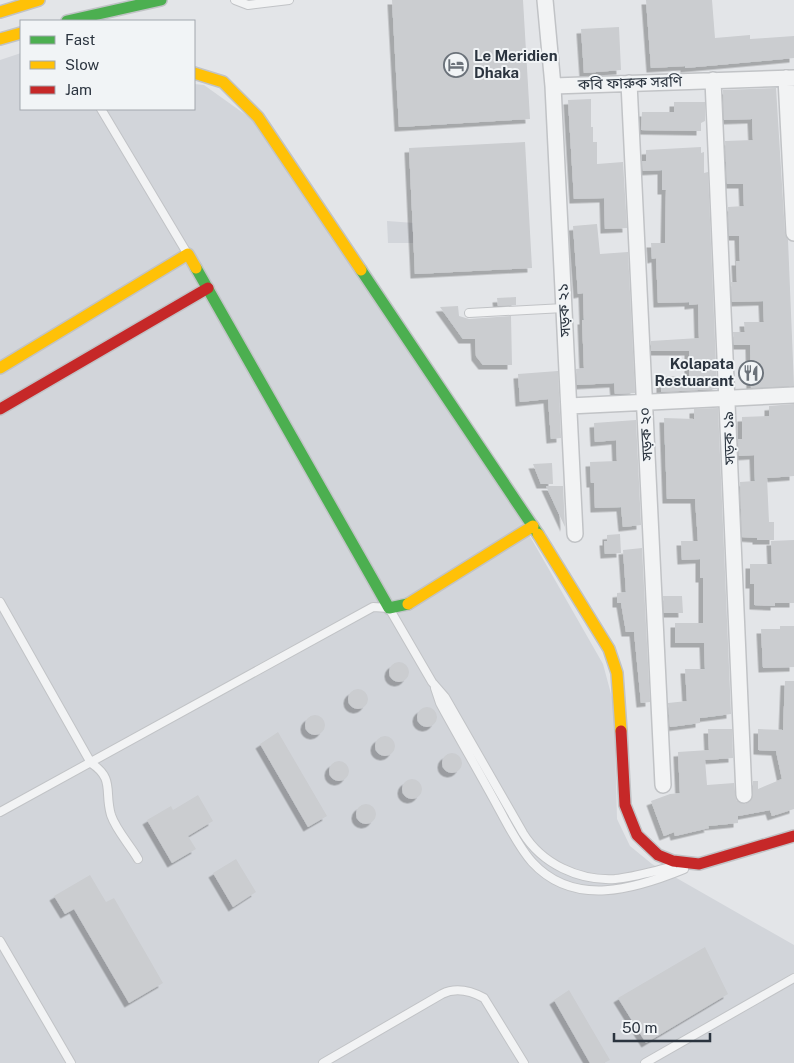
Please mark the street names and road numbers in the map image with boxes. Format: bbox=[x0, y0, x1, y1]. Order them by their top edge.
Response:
street label: কবি ফারুক সরণি bbox=[577, 72, 683, 93]
street label: সড়ক ২১ bbox=[554, 283, 573, 338]
street label: সড়ক ২০ bbox=[636, 407, 655, 462]
street label: সড়ক ১৯ bbox=[719, 411, 738, 466]

